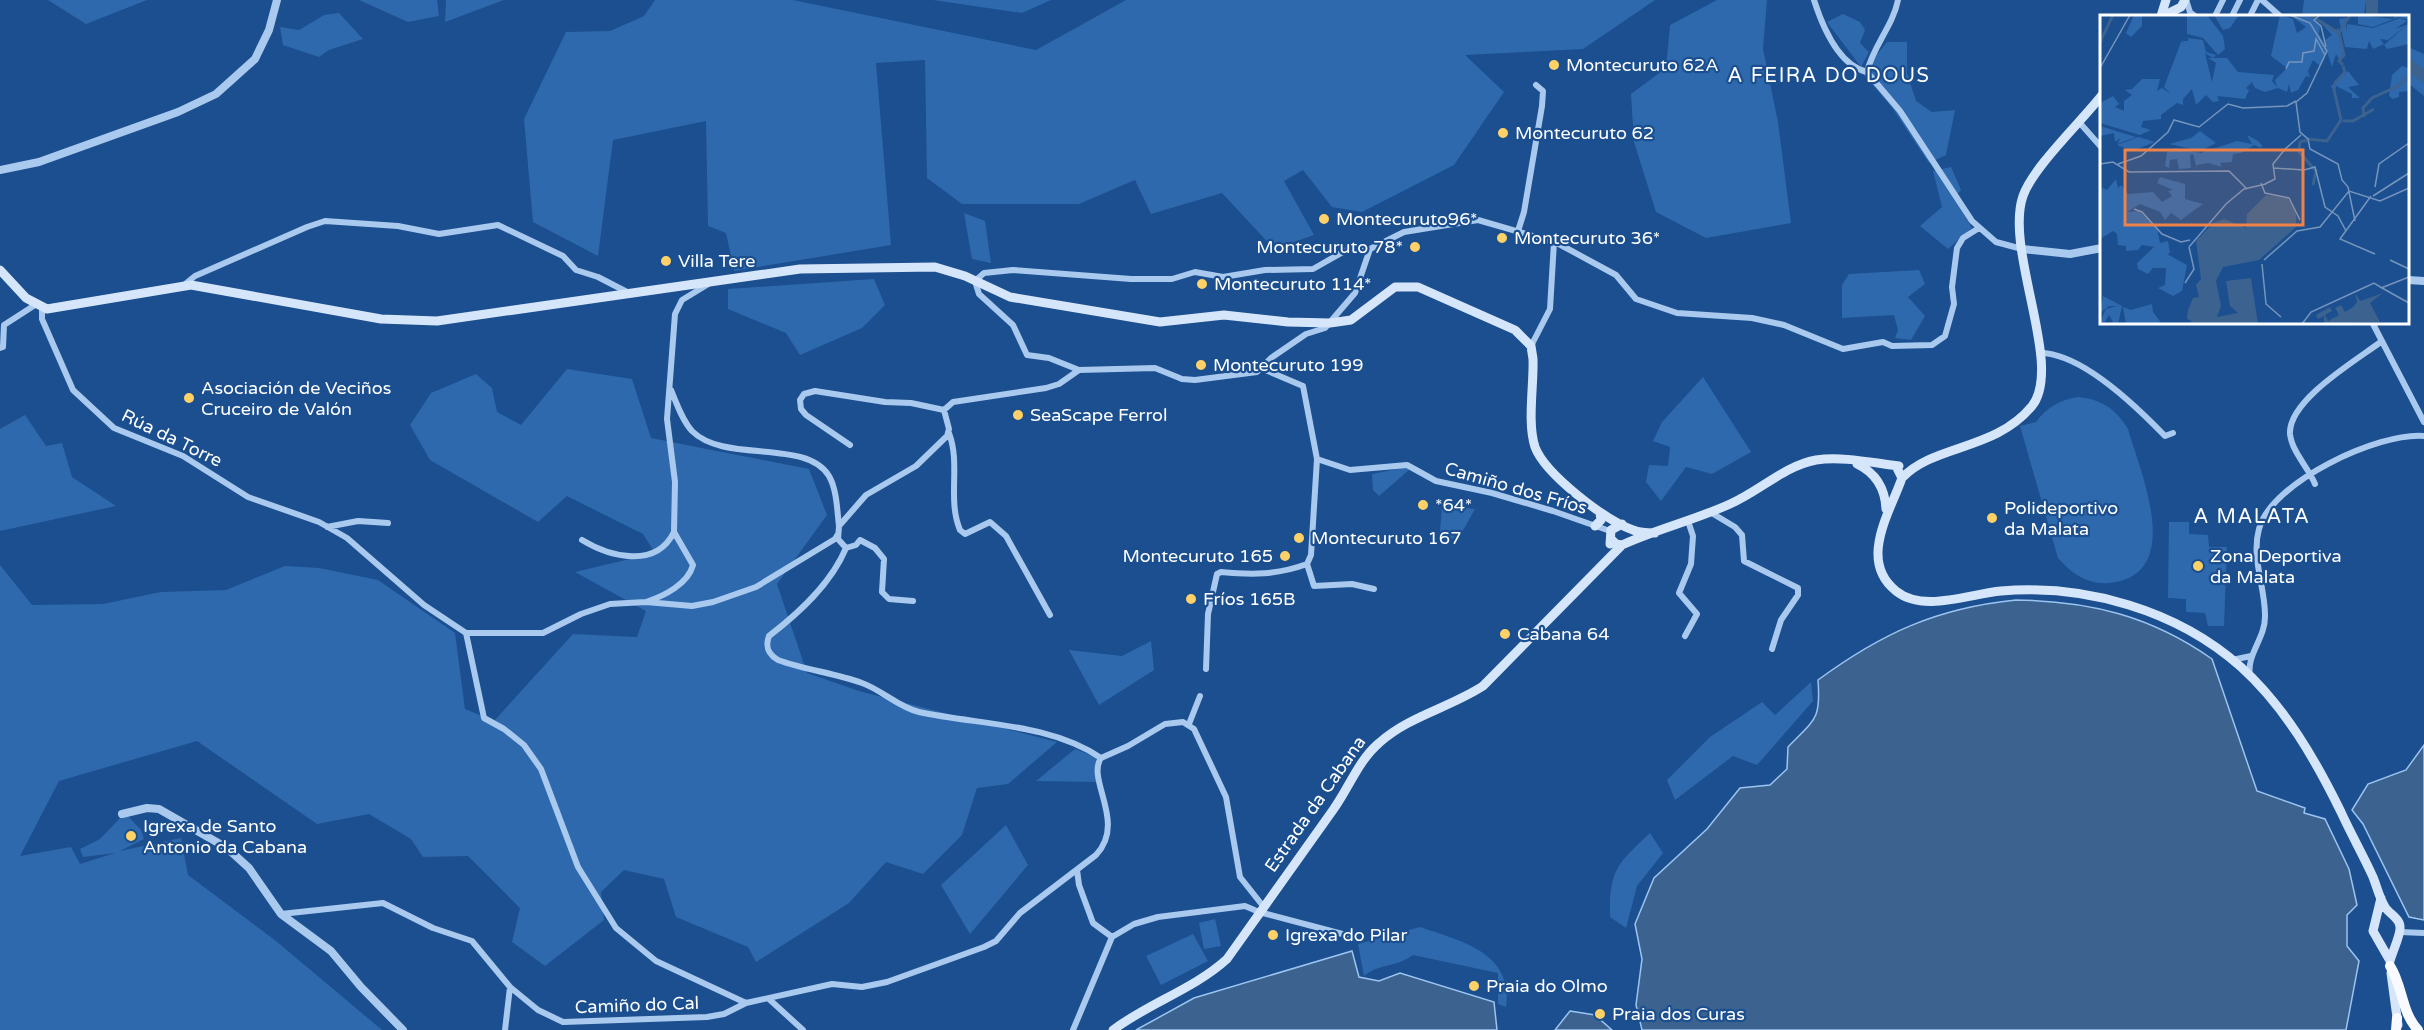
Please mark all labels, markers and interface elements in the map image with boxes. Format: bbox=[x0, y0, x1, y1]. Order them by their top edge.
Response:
inset map bbox=[2100, 15, 2409, 324]
place label: Montecuruto 62A bbox=[1566, 54, 1719, 76]
marker: Montecuruto 62A bbox=[1547, 58, 1561, 72]
district label: A FEIRA DO DOUS bbox=[1728, 64, 1930, 88]
place label: Montecuruto 62 bbox=[1515, 122, 1654, 144]
marker: Montecuruto 62 bbox=[1496, 126, 1510, 140]
place label: Montecuruto96* bbox=[1336, 208, 1478, 230]
marker: Montecuruto96* bbox=[1317, 212, 1331, 226]
place label: Montecuruto 36* bbox=[1514, 227, 1660, 249]
marker: Montecuruto 36* bbox=[1495, 231, 1509, 245]
place label: Montecuruto 78* bbox=[1256, 236, 1403, 258]
marker: Montecuruto 78* bbox=[1408, 240, 1422, 254]
place label: Villa Tere bbox=[678, 250, 755, 272]
marker: Villa Tere bbox=[659, 254, 673, 268]
place label: Montecuruto 114* bbox=[1214, 273, 1372, 295]
marker: Montecuruto 114* bbox=[1195, 277, 1209, 291]
place label: Montecuruto 199 bbox=[1213, 354, 1363, 376]
marker: Montecuruto 199 bbox=[1194, 358, 1208, 372]
place label: Asociación de Veciños Cruceiro de Valón bbox=[201, 377, 391, 420]
marker: Asociación de Veciños Cruceiro de Valón bbox=[182, 391, 196, 405]
street label: Rúa da Torre bbox=[118, 404, 226, 472]
place label: SeaScape Ferrol bbox=[1030, 404, 1167, 426]
marker: SeaScape Ferrol bbox=[1011, 408, 1025, 422]
street label: Camiño dos Fríos bbox=[1442, 457, 1590, 519]
place label: *64* bbox=[1435, 494, 1472, 516]
place label: Polideportivo da Malata bbox=[2004, 497, 2118, 540]
marker: *64* bbox=[1416, 498, 1430, 512]
district label: A MALATA bbox=[2193, 505, 2311, 529]
marker: Polideportivo da Malata bbox=[1985, 511, 1999, 525]
place label: Montecuruto 167 bbox=[1311, 527, 1461, 549]
marker: Montecuruto 167 bbox=[1292, 531, 1306, 545]
place label: Montecuruto 165 bbox=[1123, 545, 1273, 567]
place label: Zona Deportiva da Malata bbox=[2210, 545, 2342, 588]
marker: Montecuruto 165 bbox=[1278, 549, 1292, 563]
marker: Zona Deportiva da Malata bbox=[2191, 559, 2205, 573]
place label: Fríos 165B bbox=[1203, 588, 1295, 610]
marker: Fríos 165B bbox=[1184, 592, 1198, 606]
place label: Cabana 64 bbox=[1517, 623, 1609, 645]
marker: Cabana 64 bbox=[1498, 627, 1512, 641]
street label: Estrada da Cabana bbox=[1260, 732, 1370, 876]
place label: Igrexa de Santo Antonio da Cabana bbox=[143, 815, 307, 858]
marker: Igrexa de Santo Antonio da Cabana bbox=[124, 829, 138, 843]
place label: Igrexa do Pilar bbox=[1285, 924, 1407, 946]
marker: Igrexa do Pilar bbox=[1266, 928, 1280, 942]
place label: Praia do Olmo bbox=[1486, 975, 1608, 997]
marker: Praia do Olmo bbox=[1467, 979, 1481, 993]
street label: Camiño do Cal bbox=[574, 992, 700, 1018]
place label: Praia dos Curas bbox=[1612, 1003, 1745, 1025]
marker: Praia dos Curas bbox=[1593, 1007, 1607, 1021]

